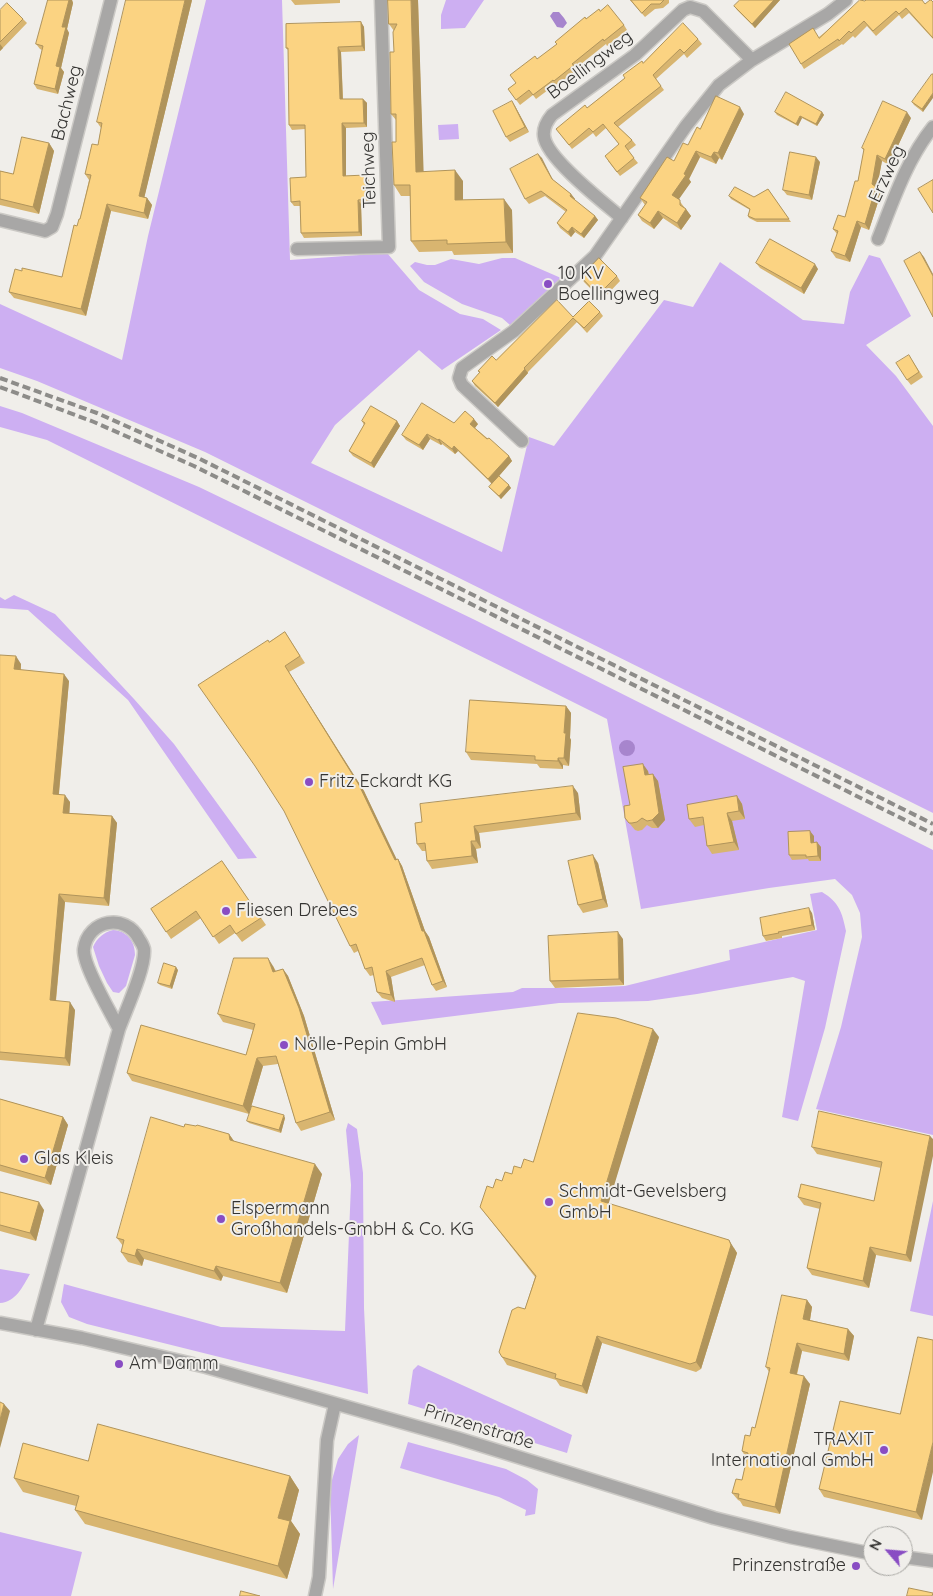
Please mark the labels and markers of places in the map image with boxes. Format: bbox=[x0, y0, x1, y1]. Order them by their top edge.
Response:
place label: 10 KV Boellingweg bbox=[558, 263, 659, 306]
marker: 10 KV Boellingweg bbox=[542, 278, 554, 290]
place label: Fritz Eckardt KG bbox=[319, 771, 452, 793]
marker: Fritz Eckardt KG bbox=[303, 776, 315, 788]
place label: Fliesen Drebes bbox=[236, 900, 357, 922]
marker: Fliesen Drebes bbox=[220, 905, 232, 917]
place label: Nölle-Pepin GmbH bbox=[294, 1034, 447, 1056]
marker: Nölle-Pepin GmbH bbox=[278, 1039, 290, 1051]
place label: Glas Kleis bbox=[34, 1148, 113, 1170]
marker: Glas Kleis bbox=[18, 1153, 30, 1165]
place label: Schmidt-Gevelsberg GmbH bbox=[559, 1181, 727, 1224]
marker: Schmidt-Gevelsberg GmbH bbox=[543, 1196, 555, 1208]
place label: Elspermann Großhandels-GmbH & Co. KG bbox=[231, 1198, 474, 1240]
marker: Elspermann Großhandels-GmbH & Co. KG bbox=[215, 1213, 227, 1225]
place label: Am Damm bbox=[129, 1353, 219, 1375]
marker: Am Damm bbox=[113, 1358, 125, 1370]
place label: TRAXIT International GmbH bbox=[711, 1429, 874, 1472]
marker: TRAXIT International GmbH bbox=[878, 1444, 890, 1456]
place label: Prinzenstraße bbox=[732, 1555, 846, 1577]
marker: Prinzenstraße bbox=[850, 1560, 862, 1572]

